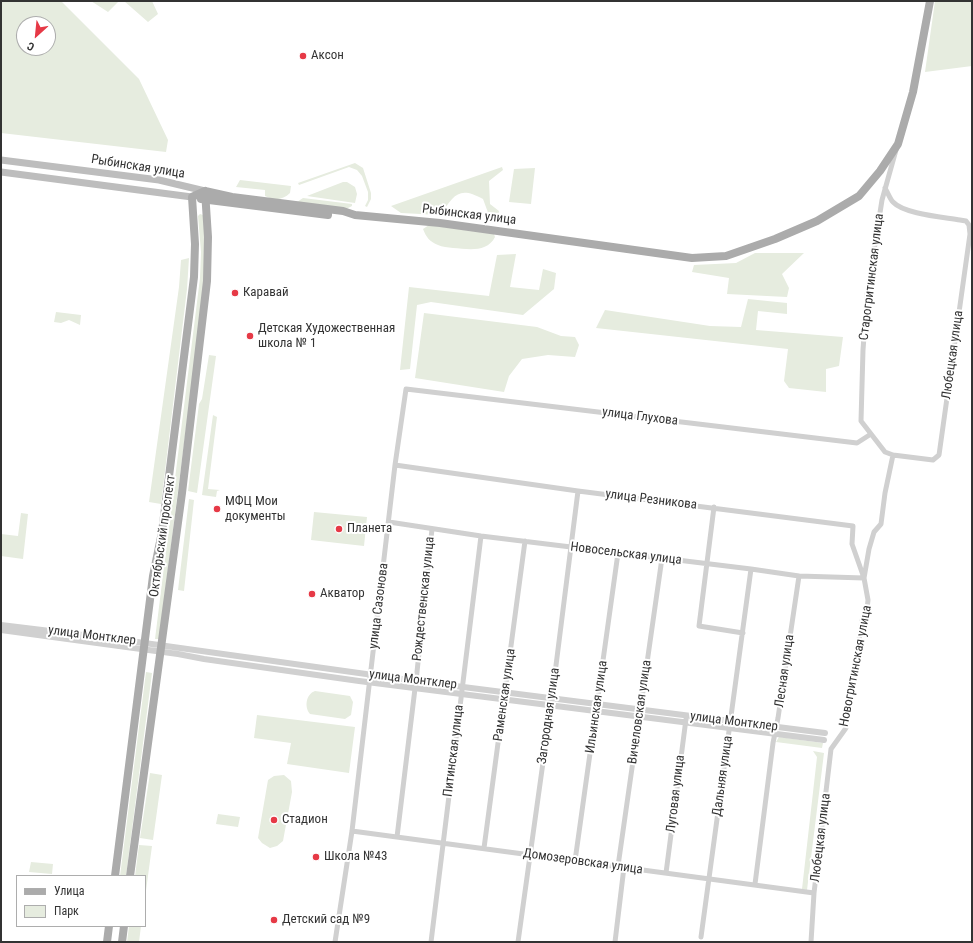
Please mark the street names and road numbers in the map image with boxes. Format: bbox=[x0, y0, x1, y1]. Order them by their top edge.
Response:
street label: Рыбинская улица bbox=[90, 152, 186, 182]
street label: Рыбинская улица bbox=[421, 201, 517, 229]
street label: Старогритинская улица bbox=[856, 213, 888, 341]
street label: Любецкая улица bbox=[939, 310, 967, 400]
street label: улица Глухова bbox=[601, 405, 679, 429]
street label: Октябрьский проспект bbox=[147, 474, 179, 598]
street label: улица Резникова bbox=[604, 487, 698, 513]
street label: Рождественская улица bbox=[410, 536, 438, 662]
street label: Новосельская улица bbox=[570, 539, 682, 569]
street label: улица Сазонова bbox=[366, 562, 392, 650]
street label: Новогритинская улица bbox=[837, 604, 875, 728]
street label: улица Монтклер bbox=[47, 623, 137, 649]
street label: Лесная улица bbox=[772, 633, 798, 709]
street label: Раменская улица bbox=[491, 648, 519, 742]
street label: Вичеловская улица bbox=[625, 659, 655, 765]
street label: Ильинская улица bbox=[583, 660, 611, 754]
street label: улица Монтклер bbox=[368, 667, 458, 693]
street label: Загородная улица bbox=[535, 667, 563, 765]
street label: Питинская улица bbox=[441, 704, 467, 798]
street label: улица Монтклер bbox=[689, 709, 779, 735]
street label: Дальняя улица bbox=[710, 735, 736, 817]
street label: Луговая улица bbox=[663, 754, 689, 834]
street label: Любецкая улица bbox=[808, 793, 834, 883]
street label: Домозеровская улица bbox=[522, 846, 644, 878]

